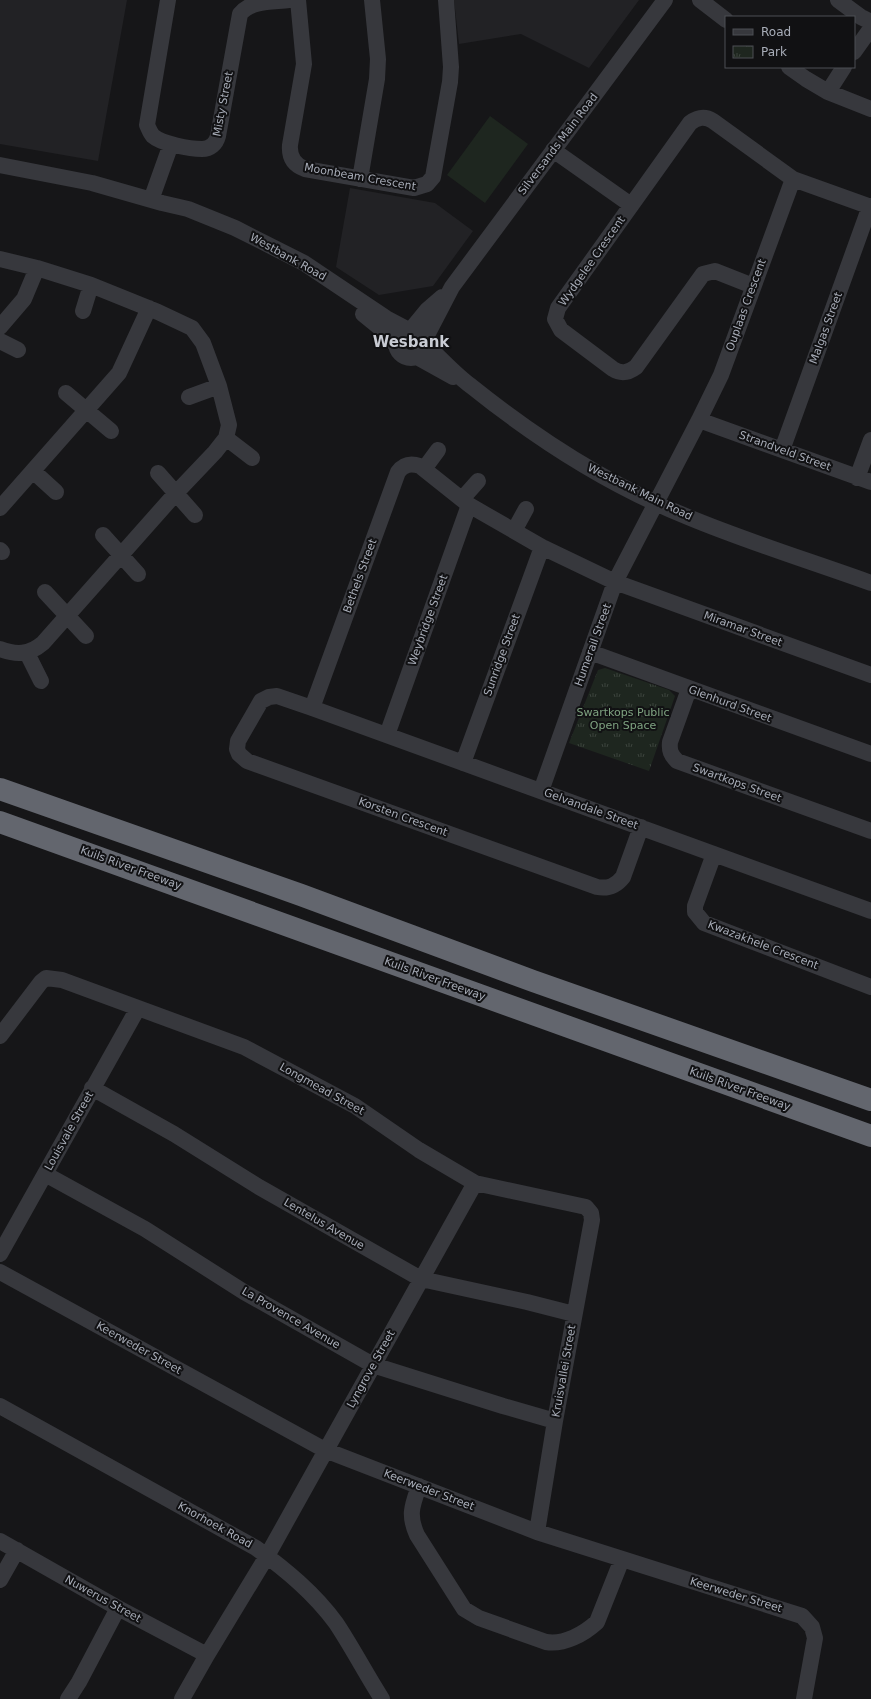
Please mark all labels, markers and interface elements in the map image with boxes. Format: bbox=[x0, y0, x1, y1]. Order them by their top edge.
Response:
legend bbox=[725, 16, 855, 68]
text: Road bbox=[761, 25, 791, 39]
text: Park bbox=[761, 45, 787, 59]
street label: Misty Street bbox=[210, 70, 236, 138]
street label: Silversands Main Road bbox=[516, 91, 600, 197]
street label: Moonbeam Crescent bbox=[303, 161, 418, 193]
street label: Wydgelee Crescent bbox=[556, 213, 628, 308]
street label: Westbank Road bbox=[248, 231, 328, 283]
street label: Ouplaas Crescent bbox=[723, 257, 769, 353]
street label: Malgas Street bbox=[807, 290, 845, 366]
district label: Wesbank bbox=[373, 333, 450, 351]
street label: Strandveld Street bbox=[737, 428, 833, 474]
street label: Westbank Main Road bbox=[585, 461, 695, 523]
street label: Bethels Street bbox=[341, 536, 380, 615]
street label: Weybridge Street bbox=[406, 572, 451, 667]
street label: Humerail Street bbox=[572, 601, 614, 688]
street label: Miramar Street bbox=[702, 609, 785, 649]
street label: Sunridge Street bbox=[481, 612, 523, 698]
street label: Glenhurd Street bbox=[687, 683, 774, 725]
park label: Swartkops Public Open Space bbox=[576, 706, 670, 732]
street label: Swartkops Street bbox=[691, 761, 784, 805]
street label: Gelvandale Street bbox=[542, 786, 640, 832]
street label: Korsten Crescent bbox=[357, 795, 450, 839]
street label: Kuils River Freeway bbox=[79, 844, 184, 892]
street label: Kwazakhele Crescent bbox=[706, 918, 821, 972]
street label: Kuils River Freeway bbox=[383, 955, 488, 1003]
street label: Longmead Street bbox=[277, 1060, 367, 1118]
street label: Kuils River Freeway bbox=[688, 1065, 793, 1113]
street label: Louisvale Street bbox=[42, 1089, 96, 1173]
street label: Lentelus Avenue bbox=[281, 1196, 367, 1252]
street label: La Provence Avenue bbox=[240, 1285, 343, 1352]
street label: Keerweder Street bbox=[94, 1319, 185, 1377]
street label: Kruisvallei Street bbox=[549, 1323, 579, 1418]
street label: Lyngrove Street bbox=[344, 1327, 398, 1410]
street label: Keerweder Street bbox=[382, 1467, 477, 1513]
street label: Knorhoek Road bbox=[175, 1499, 255, 1551]
street label: Nuwerus Street bbox=[63, 1573, 144, 1626]
street label: Keerweder Street bbox=[688, 1575, 784, 1615]

